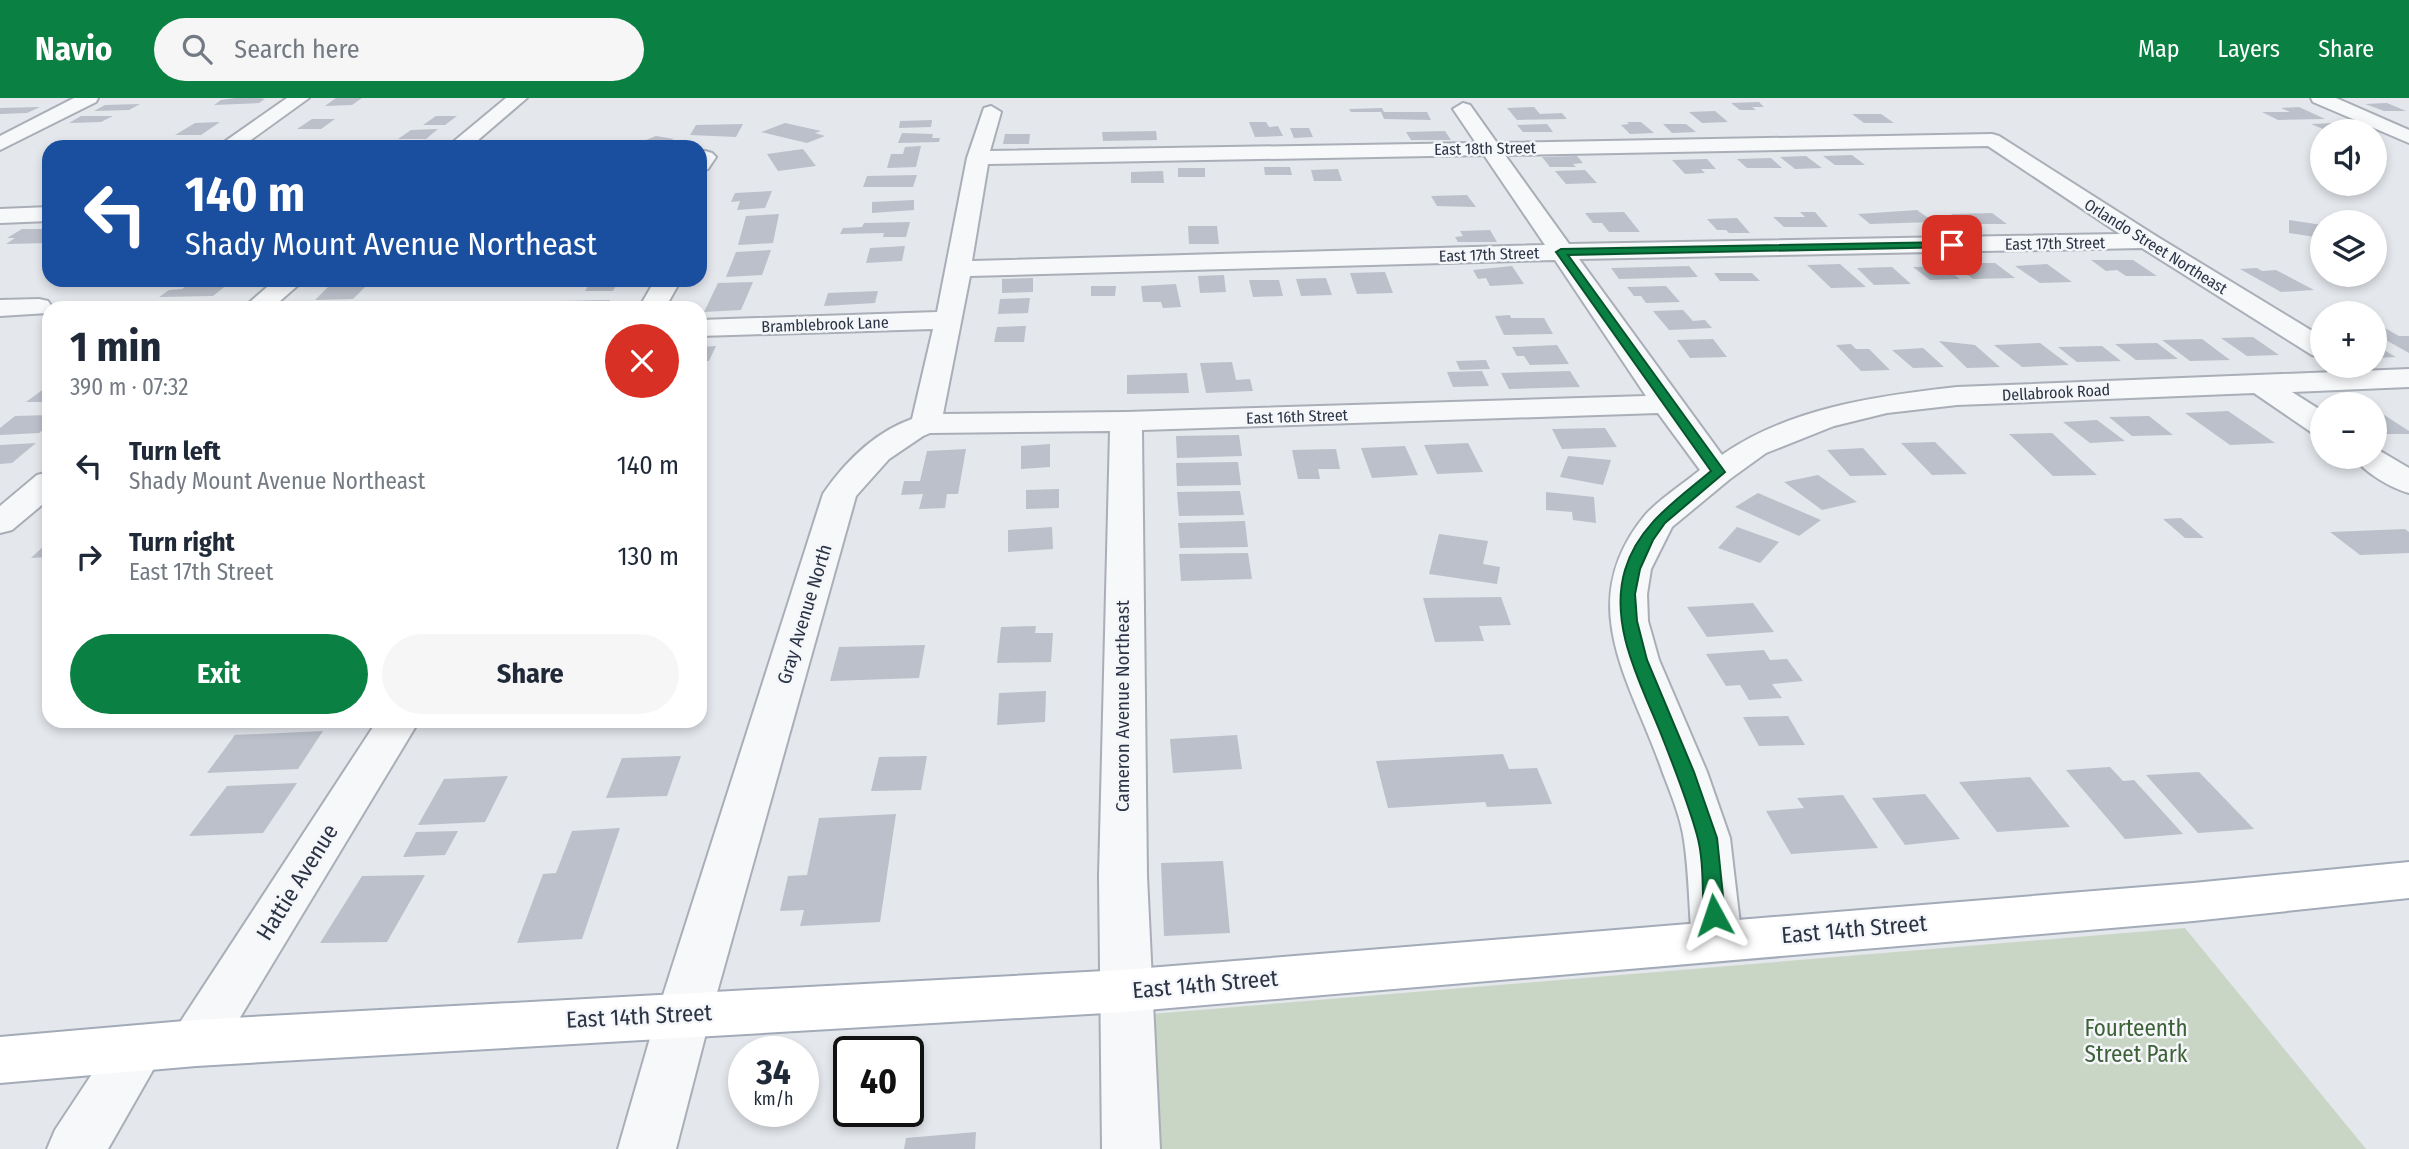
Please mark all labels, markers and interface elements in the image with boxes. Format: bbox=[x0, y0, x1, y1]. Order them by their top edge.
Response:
search box bbox=[154, 18, 644, 81]
text: Navio bbox=[35, 29, 112, 69]
icon: search bbox=[178, 30, 216, 68]
text: Search here bbox=[234, 34, 360, 65]
text: Map bbox=[2138, 35, 2180, 63]
text: Layers bbox=[2218, 35, 2280, 63]
text: Share bbox=[2318, 35, 2374, 63]
map controls bbox=[2310, 119, 2387, 469]
button: sound bbox=[2310, 119, 2387, 196]
street label: East 18th Street bbox=[1434, 138, 1537, 159]
text: 140 m bbox=[185, 165, 305, 224]
icon: left bbox=[70, 168, 161, 259]
street label: Orlando Street Northeast bbox=[2081, 195, 2231, 299]
button: layers bbox=[2310, 210, 2387, 287]
pin bbox=[1922, 215, 1982, 275]
text: Shady Mount Avenue Northeast bbox=[185, 225, 597, 263]
icon: arrive bbox=[1933, 226, 1971, 264]
street label: East 17th Street bbox=[2005, 233, 2106, 254]
street label: East 17th Street bbox=[1439, 243, 1540, 266]
button: + bbox=[2310, 301, 2387, 378]
street label: Bramblebrook Lane bbox=[761, 313, 889, 336]
text: 1 min bbox=[70, 322, 161, 372]
button: close bbox=[605, 324, 679, 398]
text: 390 m · 07:32 bbox=[70, 373, 188, 401]
street label: Dellabrook Road bbox=[2001, 380, 2111, 405]
button: − bbox=[2310, 392, 2387, 469]
street label: East 16th Street bbox=[1246, 405, 1349, 428]
text: Turn left bbox=[129, 436, 221, 467]
icon: left bbox=[70, 447, 108, 485]
text: 140 m bbox=[617, 450, 679, 481]
text: Shady Mount Avenue Northeast bbox=[129, 467, 425, 495]
text: Turn right bbox=[129, 527, 235, 558]
icon: right bbox=[70, 538, 108, 576]
text: 130 m bbox=[617, 541, 679, 572]
street label: Gray Avenue North bbox=[772, 542, 837, 687]
text: East 17th Street bbox=[129, 558, 273, 586]
street label: Cameron Avenue Northeast bbox=[1111, 599, 1134, 812]
button: Exit bbox=[70, 634, 368, 714]
button: Share bbox=[382, 634, 679, 714]
street label: Hattie Avenue bbox=[250, 819, 344, 945]
position arrow bbox=[1677, 878, 1751, 952]
street label: East 14th Street bbox=[1780, 909, 1928, 949]
street label: East 14th Street bbox=[1131, 964, 1279, 1004]
street label: East 14th Street bbox=[565, 998, 713, 1034]
park label: Fourteenth Street Park bbox=[2084, 1014, 2188, 1068]
speed limit sign: 40 bbox=[833, 1036, 924, 1127]
text: 34 bbox=[756, 1051, 791, 1093]
text: km/h bbox=[753, 1088, 794, 1110]

